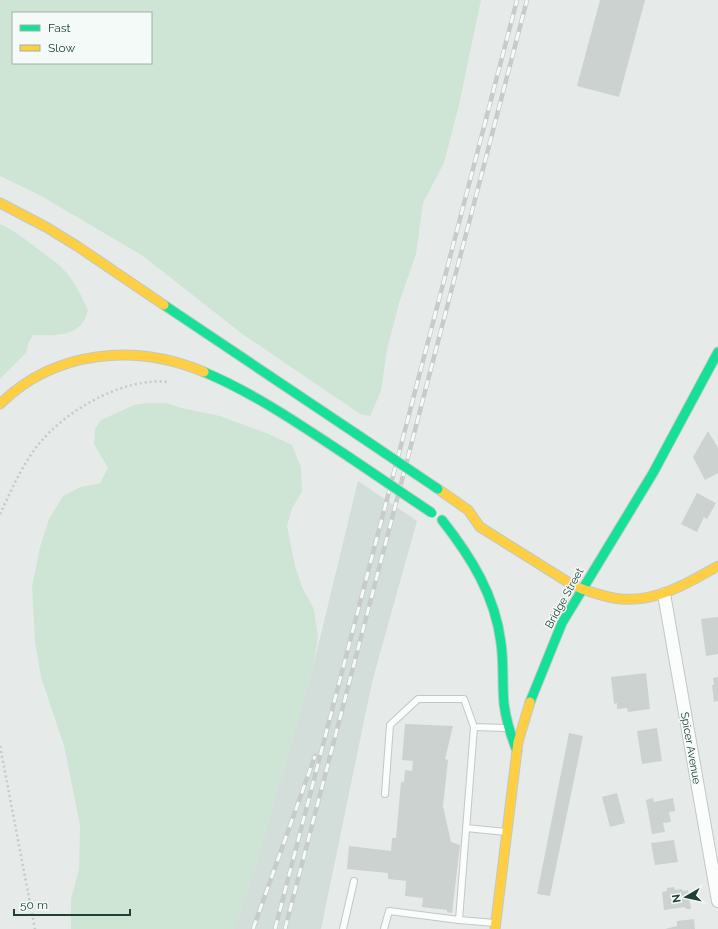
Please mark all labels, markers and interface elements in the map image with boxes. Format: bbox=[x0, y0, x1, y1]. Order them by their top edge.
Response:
legend bbox=[12, 12, 152, 64]
text: Fast bbox=[48, 21, 71, 35]
text: Slow bbox=[48, 41, 75, 55]
street label: Bridge Street bbox=[543, 566, 587, 631]
street label: Spicer Avenue bbox=[678, 711, 703, 786]
north arrow bbox=[666, 877, 706, 917]
scale bar bbox=[14, 891, 130, 917]
text: N bbox=[670, 893, 684, 904]
text: 50 m bbox=[20, 898, 48, 912]

